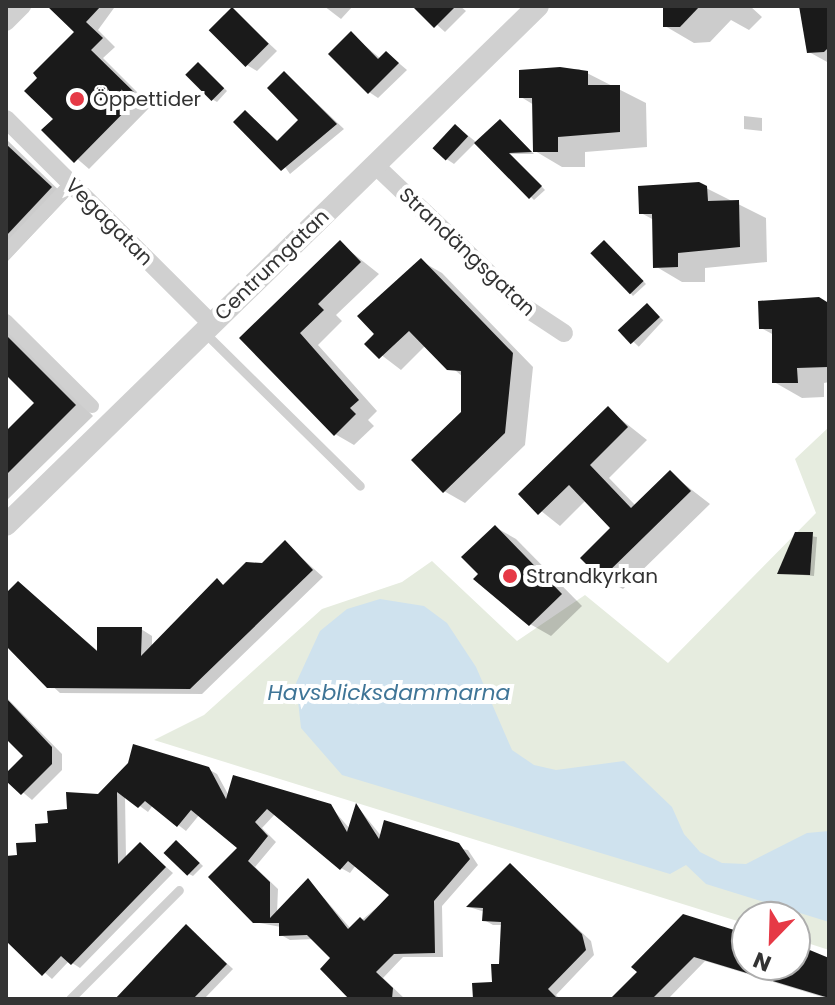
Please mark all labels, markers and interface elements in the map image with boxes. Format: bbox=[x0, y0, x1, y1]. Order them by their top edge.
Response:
place label: Öppettider bbox=[93, 87, 201, 111]
marker: Öppettider bbox=[68, 90, 86, 108]
street label: Vegagatan bbox=[60, 173, 158, 271]
street label: Strandängsgatan bbox=[394, 183, 540, 321]
street label: Centrumgatan bbox=[210, 204, 334, 326]
place label: Strandkyrkan bbox=[526, 564, 658, 588]
marker: Strandkyrkan bbox=[501, 567, 519, 585]
water label: Havsblicksdammarna bbox=[268, 680, 510, 706]
north arrow bbox=[731, 901, 811, 981]
text: N bbox=[749, 944, 776, 979]

